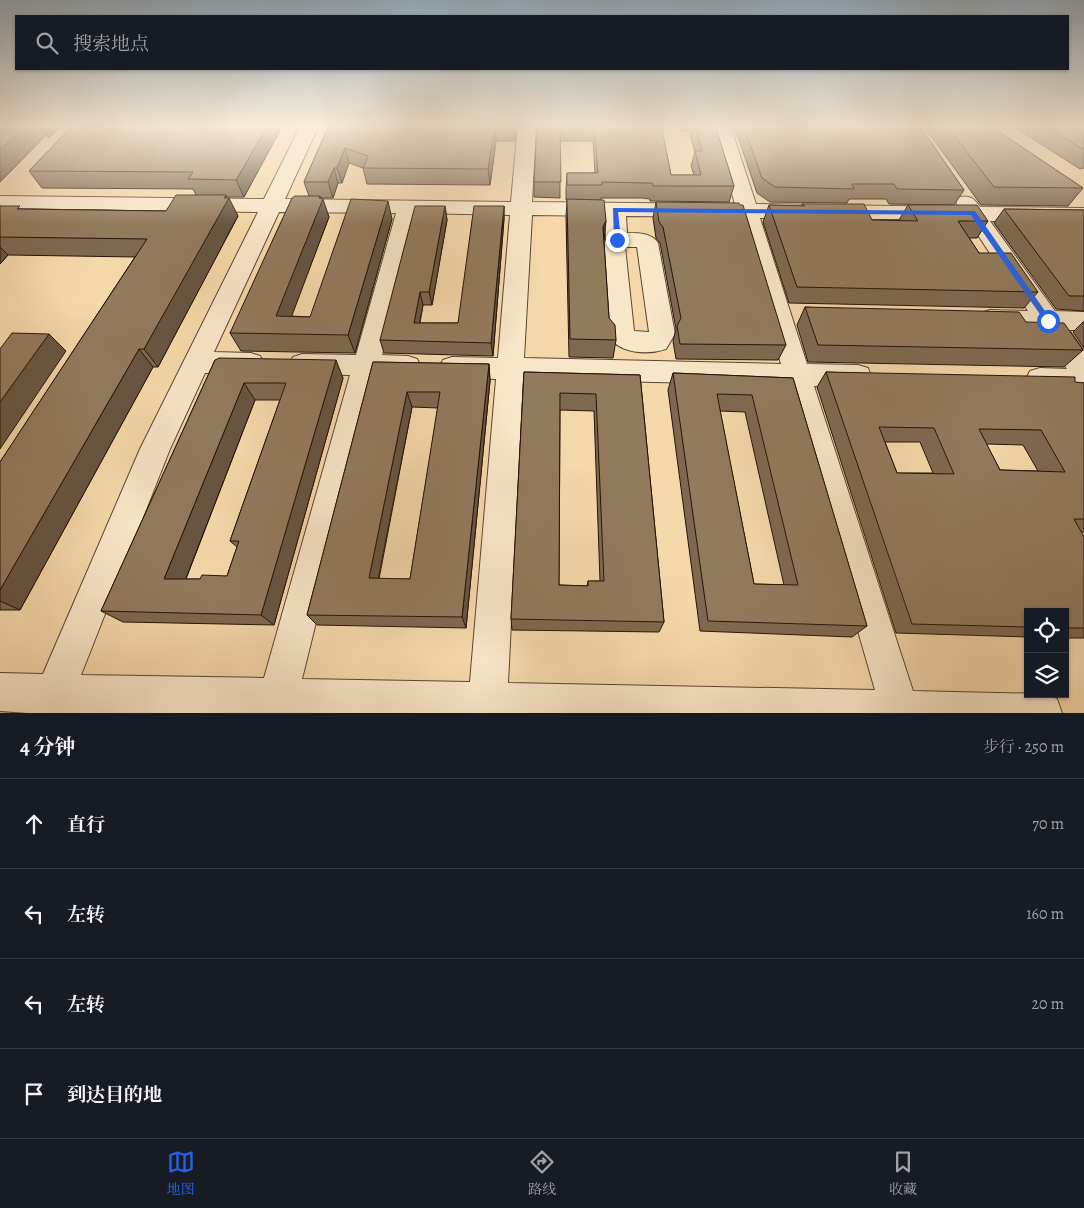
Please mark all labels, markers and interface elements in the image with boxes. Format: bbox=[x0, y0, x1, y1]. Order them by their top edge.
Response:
search box bbox=[15, 15, 1069, 70]
icon: search bbox=[33, 29, 61, 57]
text: 搜索地点 bbox=[73, 31, 149, 57]
route end bbox=[606, 229, 629, 252]
route start bbox=[1037, 310, 1060, 333]
map controls bbox=[1024, 608, 1069, 698]
button: locate bbox=[1024, 608, 1069, 653]
button: layers bbox=[1024, 653, 1069, 698]
text: 4 分钟 bbox=[20, 733, 76, 761]
text: 步行 · 250 m bbox=[983, 736, 1064, 758]
icon: ahead bbox=[20, 810, 48, 838]
text: 直行 bbox=[67, 812, 105, 838]
text: 70 m bbox=[1032, 813, 1064, 835]
icon: left bbox=[20, 900, 48, 928]
text: 左转 bbox=[67, 902, 105, 928]
text: 160 m bbox=[1026, 903, 1064, 925]
icon: left bbox=[20, 990, 48, 1018]
text: 左转 bbox=[67, 992, 105, 1018]
text: 20 m bbox=[1031, 993, 1064, 1015]
icon: arrive bbox=[20, 1080, 48, 1108]
text: 到达目的地 bbox=[67, 1082, 162, 1108]
tab: 地图 bbox=[167, 1148, 195, 1199]
tab: 路线 bbox=[528, 1148, 556, 1199]
tab: 收藏 bbox=[889, 1148, 917, 1199]

